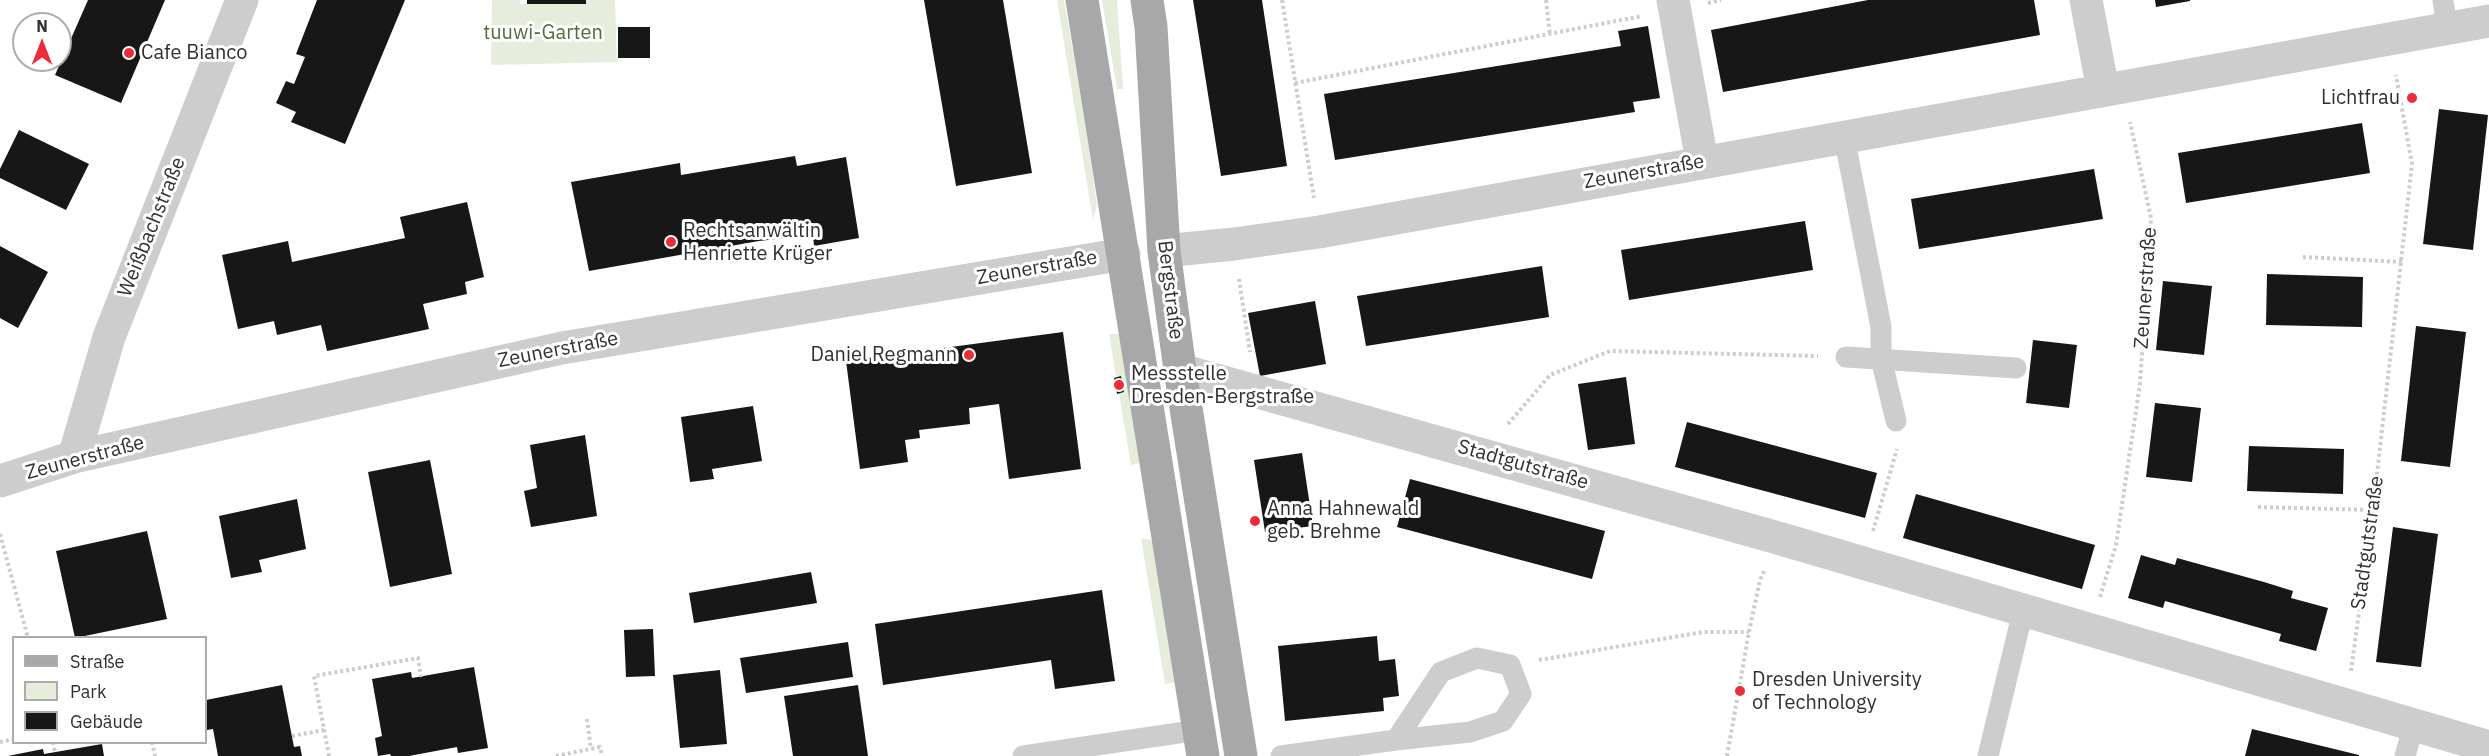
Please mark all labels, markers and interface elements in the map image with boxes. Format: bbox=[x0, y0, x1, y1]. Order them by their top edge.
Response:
north arrow bbox=[12, 12, 72, 72]
text: N bbox=[36, 16, 48, 36]
park label: tuuwi-Garten bbox=[483, 21, 603, 45]
place label: Cafe Bianco bbox=[141, 41, 247, 65]
marker: Cafe Bianco bbox=[122, 46, 136, 60]
place label: Lichtfrau bbox=[2321, 86, 2400, 110]
marker: Lichtfrau bbox=[2405, 91, 2419, 105]
street label: Zeunerstraße bbox=[1582, 150, 1706, 194]
street label: Weißbachstraße bbox=[113, 154, 191, 300]
place label: Rechtsanwältin Henriette Krüger bbox=[683, 219, 832, 266]
street label: Zeunerstraße bbox=[2130, 226, 2162, 350]
marker: Rechtsanwältin Henriette Krüger bbox=[664, 235, 678, 249]
street label: Bergstraße bbox=[1152, 239, 1188, 341]
street label: Zeunerstraße bbox=[975, 246, 1099, 290]
street label: Zeunerstraße bbox=[496, 327, 620, 373]
place label: Daniel Regmann bbox=[811, 343, 957, 367]
marker: Daniel Regmann bbox=[962, 348, 976, 362]
place label: Messstelle Dresden-Bergstraße bbox=[1131, 362, 1314, 409]
marker: Messstelle Dresden-Bergstraße bbox=[1112, 378, 1126, 392]
street label: Zeunerstraße bbox=[23, 431, 147, 485]
street label: Stadtgutstraße bbox=[1455, 435, 1591, 495]
street label: Stadtgutstraße bbox=[2347, 475, 2389, 611]
place label: Anna Hahnewald geb. Brehme bbox=[1267, 497, 1419, 544]
marker: Anna Hahnewald geb. Brehme bbox=[1248, 514, 1262, 528]
legend bbox=[12, 636, 207, 744]
text: Straße bbox=[70, 650, 124, 673]
place label: Dresden University of Technology bbox=[1752, 668, 1922, 715]
text: Park bbox=[70, 680, 106, 703]
marker: Dresden University of Technology bbox=[1733, 684, 1747, 698]
text: Gebäude bbox=[70, 710, 143, 733]

